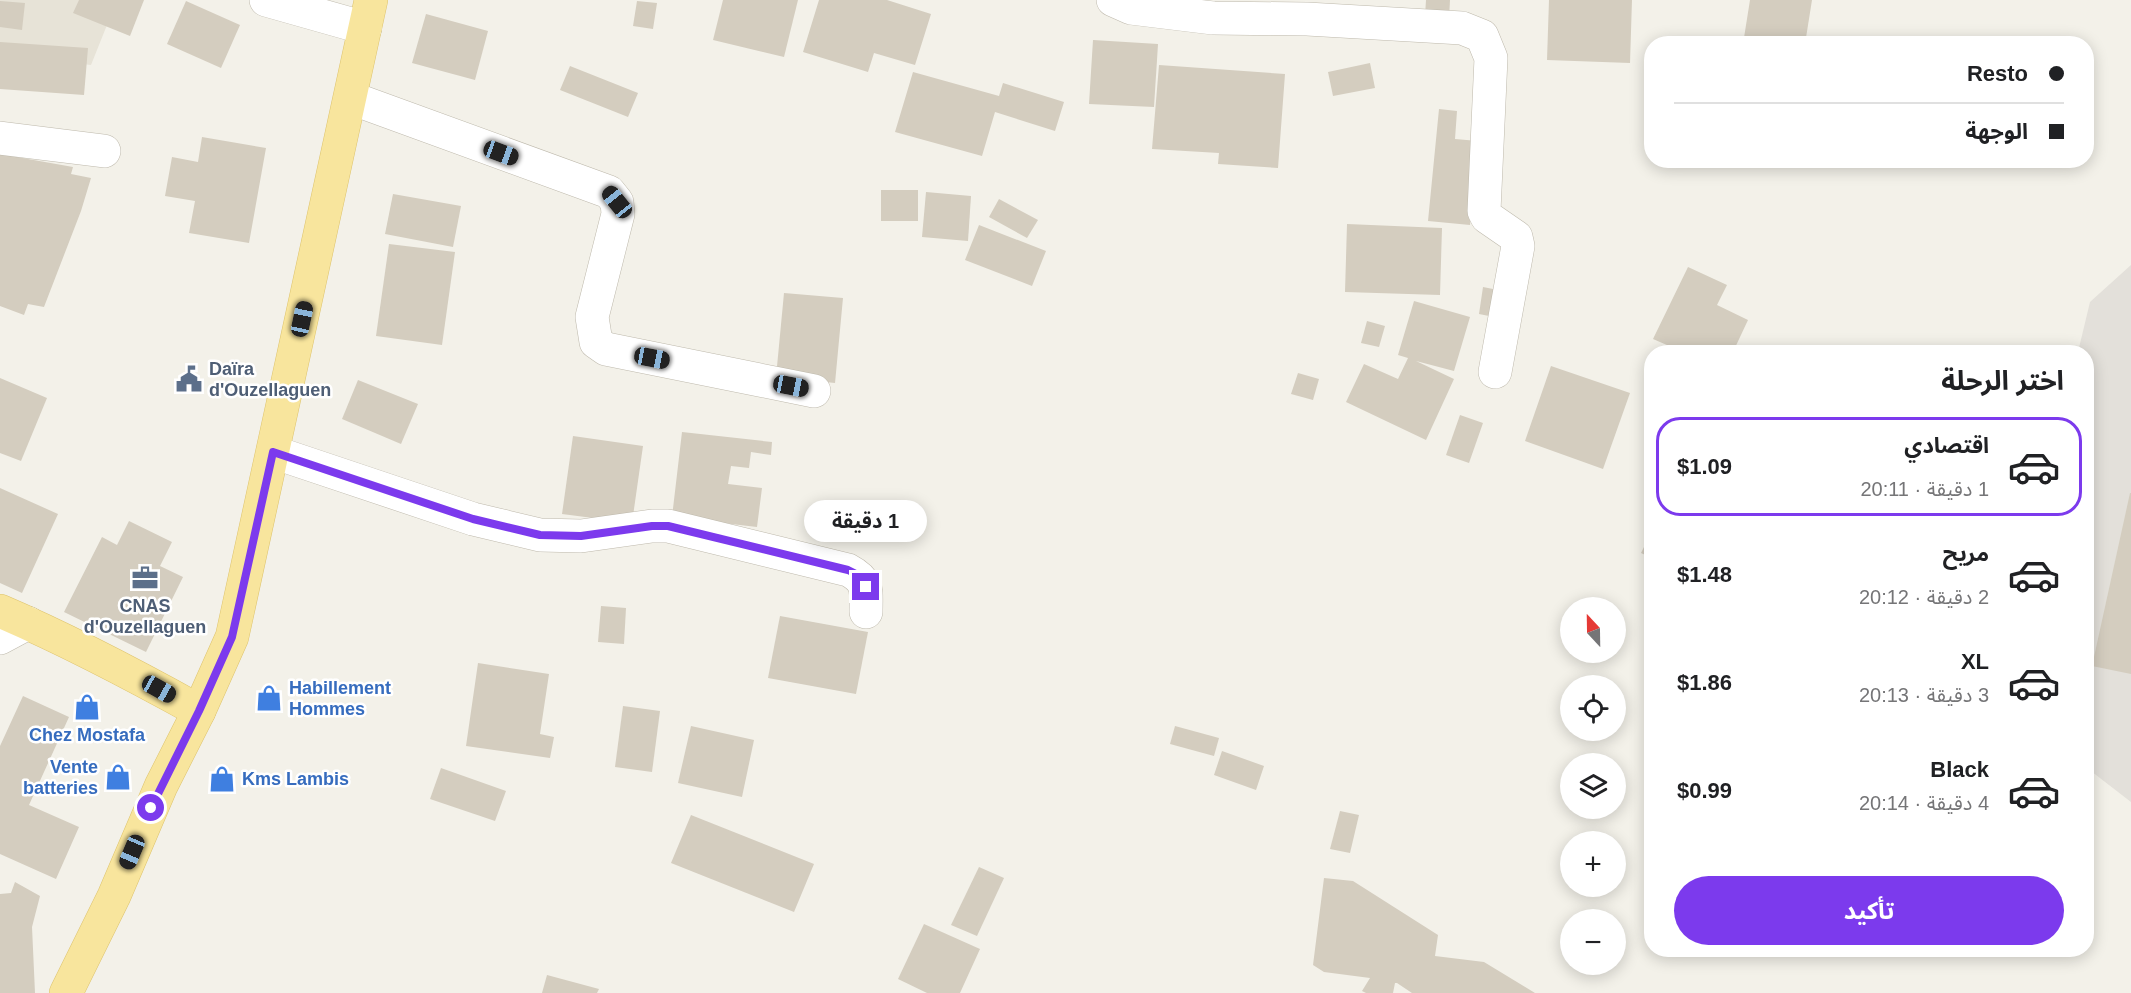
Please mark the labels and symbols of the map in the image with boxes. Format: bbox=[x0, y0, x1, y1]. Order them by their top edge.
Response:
car bbox=[481, 138, 521, 168]
car bbox=[599, 182, 635, 222]
car bbox=[289, 300, 315, 338]
car bbox=[633, 346, 671, 370]
place label: Daïra d'Ouzellaguen bbox=[209, 359, 331, 400]
public building icon: Daïra d'Ouzellaguen bbox=[174, 364, 204, 394]
car bbox=[772, 374, 810, 398]
callout: 1 دقيقة bbox=[804, 500, 928, 542]
office icon: CNAS d'Ouzellaguen bbox=[130, 563, 160, 593]
route end bbox=[852, 573, 879, 600]
place label: CNAS d'Ouzellaguen bbox=[84, 596, 206, 637]
north arrow bbox=[1560, 597, 1626, 663]
car bbox=[139, 672, 179, 706]
place label: Habillement Hommes bbox=[289, 678, 391, 719]
shop icon: Habillement Hommes bbox=[254, 683, 284, 713]
shop icon: Chez Mostafa bbox=[72, 692, 102, 722]
place label: Chez Mostafa bbox=[29, 725, 146, 745]
place label: Vente batteries bbox=[23, 757, 98, 798]
shop icon: Vente batteries bbox=[103, 762, 133, 792]
shop icon: Kms Lambis bbox=[207, 764, 237, 794]
place label: Kms Lambis bbox=[242, 769, 349, 789]
route start bbox=[137, 794, 164, 821]
car bbox=[117, 832, 147, 872]

